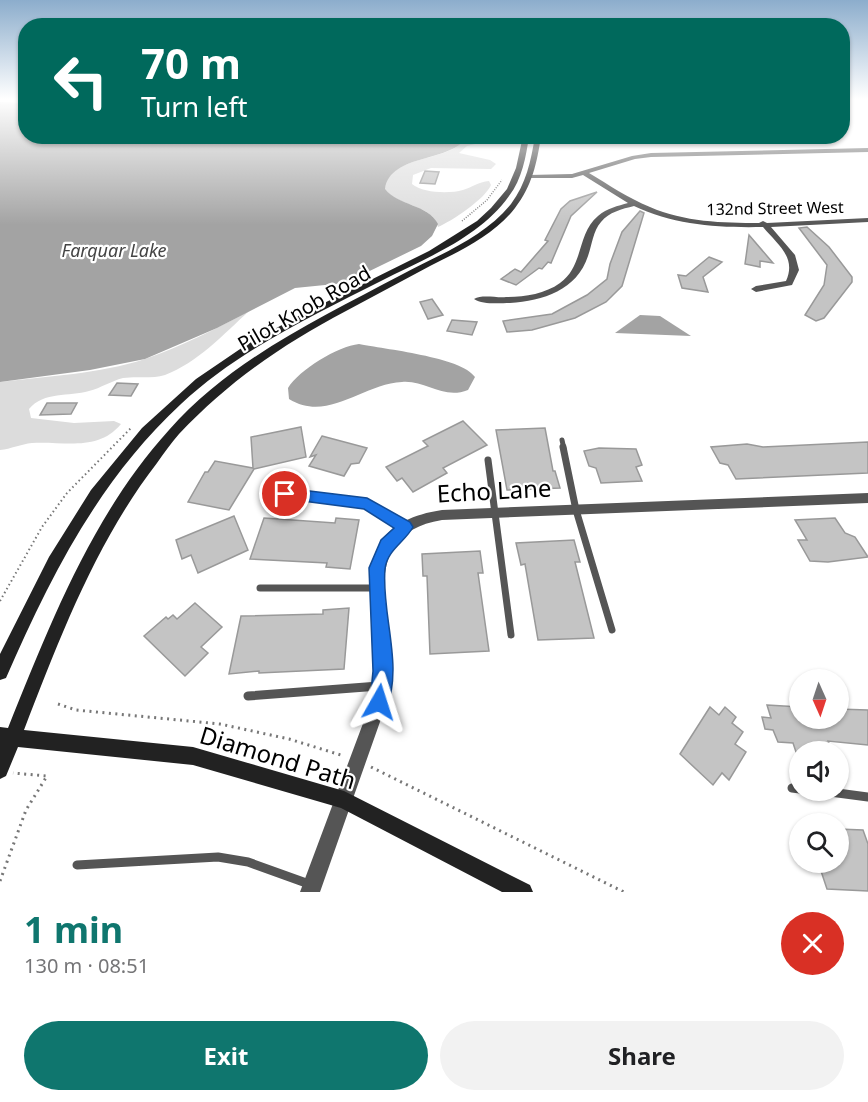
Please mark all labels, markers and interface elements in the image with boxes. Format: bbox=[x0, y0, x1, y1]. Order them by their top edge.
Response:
text: 70 m bbox=[141, 34, 241, 91]
icon: left bbox=[42, 42, 120, 120]
text: Turn left bbox=[141, 88, 247, 125]
street label: 132nd Street West bbox=[706, 196, 844, 220]
water label: Farquar Lake bbox=[62, 238, 166, 262]
street label: Pilot Knob Road bbox=[233, 259, 375, 357]
pin bbox=[259, 468, 310, 519]
street label: Echo Lane bbox=[436, 471, 552, 509]
icon: arrive bbox=[268, 477, 301, 510]
north arrow bbox=[789, 669, 849, 729]
map controls bbox=[789, 669, 849, 873]
position arrow bbox=[347, 670, 411, 734]
street label: Diamond Path bbox=[196, 718, 360, 796]
button: sound bbox=[789, 741, 849, 801]
button: search bbox=[789, 813, 849, 873]
text: 1 min bbox=[24, 905, 123, 954]
button: close bbox=[781, 912, 844, 975]
text: 130 m · 08:51 bbox=[24, 952, 149, 979]
button: Exit bbox=[24, 1021, 428, 1090]
button: Share bbox=[440, 1021, 844, 1090]

